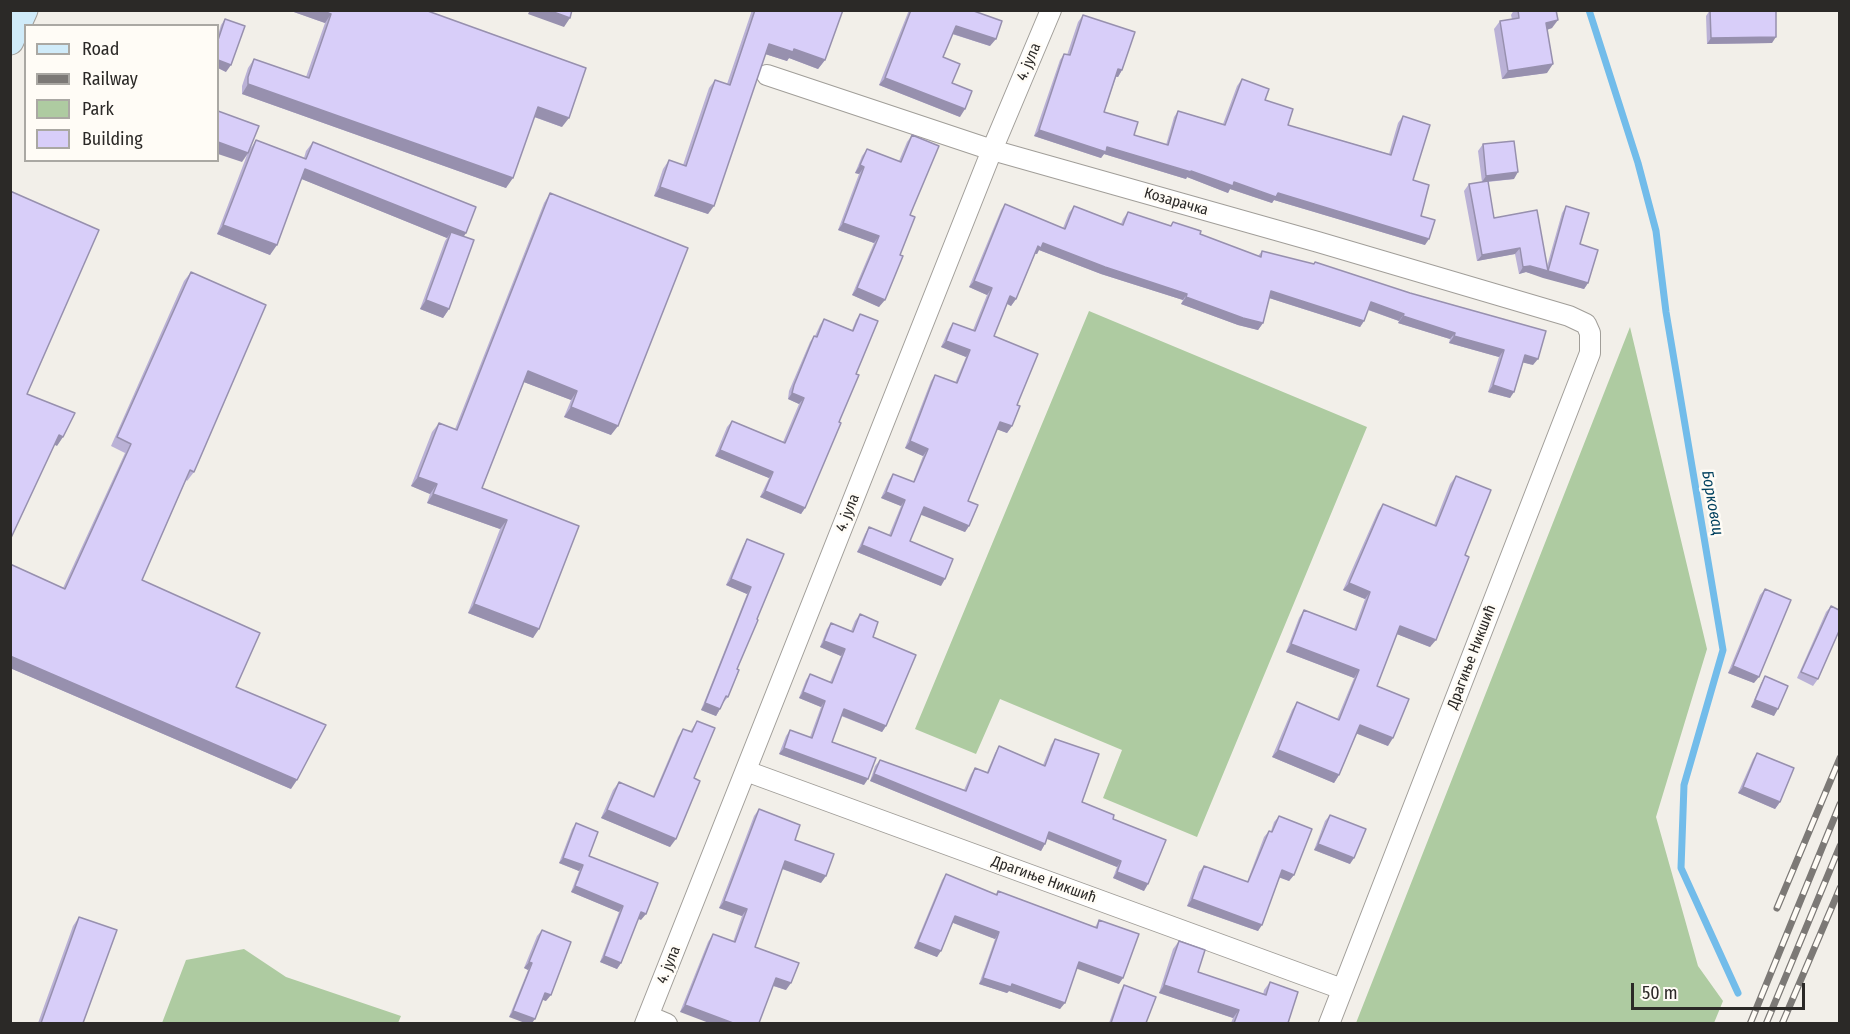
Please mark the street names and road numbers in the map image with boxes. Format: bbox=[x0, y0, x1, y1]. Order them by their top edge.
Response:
street label: 4. јула bbox=[1013, 40, 1045, 84]
street label: Козарачка bbox=[1142, 184, 1210, 220]
street label: 4. јула bbox=[832, 491, 864, 535]
street label: Драгиње Никшић bbox=[1444, 602, 1500, 712]
street label: Драгиње Никшић bbox=[989, 853, 1099, 907]
street label: 4. јула bbox=[653, 943, 685, 987]

